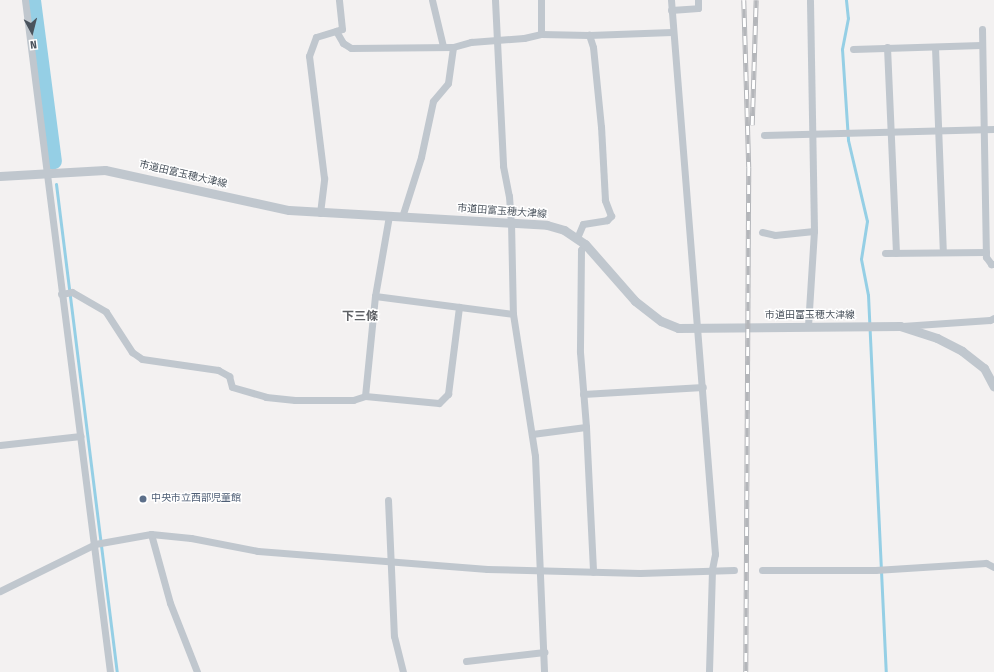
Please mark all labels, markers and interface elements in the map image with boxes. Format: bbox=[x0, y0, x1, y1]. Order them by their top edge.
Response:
north arrow bbox=[12, 12, 52, 52]
text: N bbox=[29, 38, 38, 51]
street label: 市道田富玉穂大津線 bbox=[138, 159, 228, 191]
street label: 市道田富玉穂大津線 bbox=[457, 203, 547, 221]
district label: 下三條 bbox=[342, 310, 378, 324]
street label: 市道田富玉穂大津線 bbox=[765, 310, 855, 322]
place label: 中央市立西部児童館 bbox=[151, 493, 241, 505]
marker: 中央市立西部児童館 bbox=[138, 494, 148, 504]

